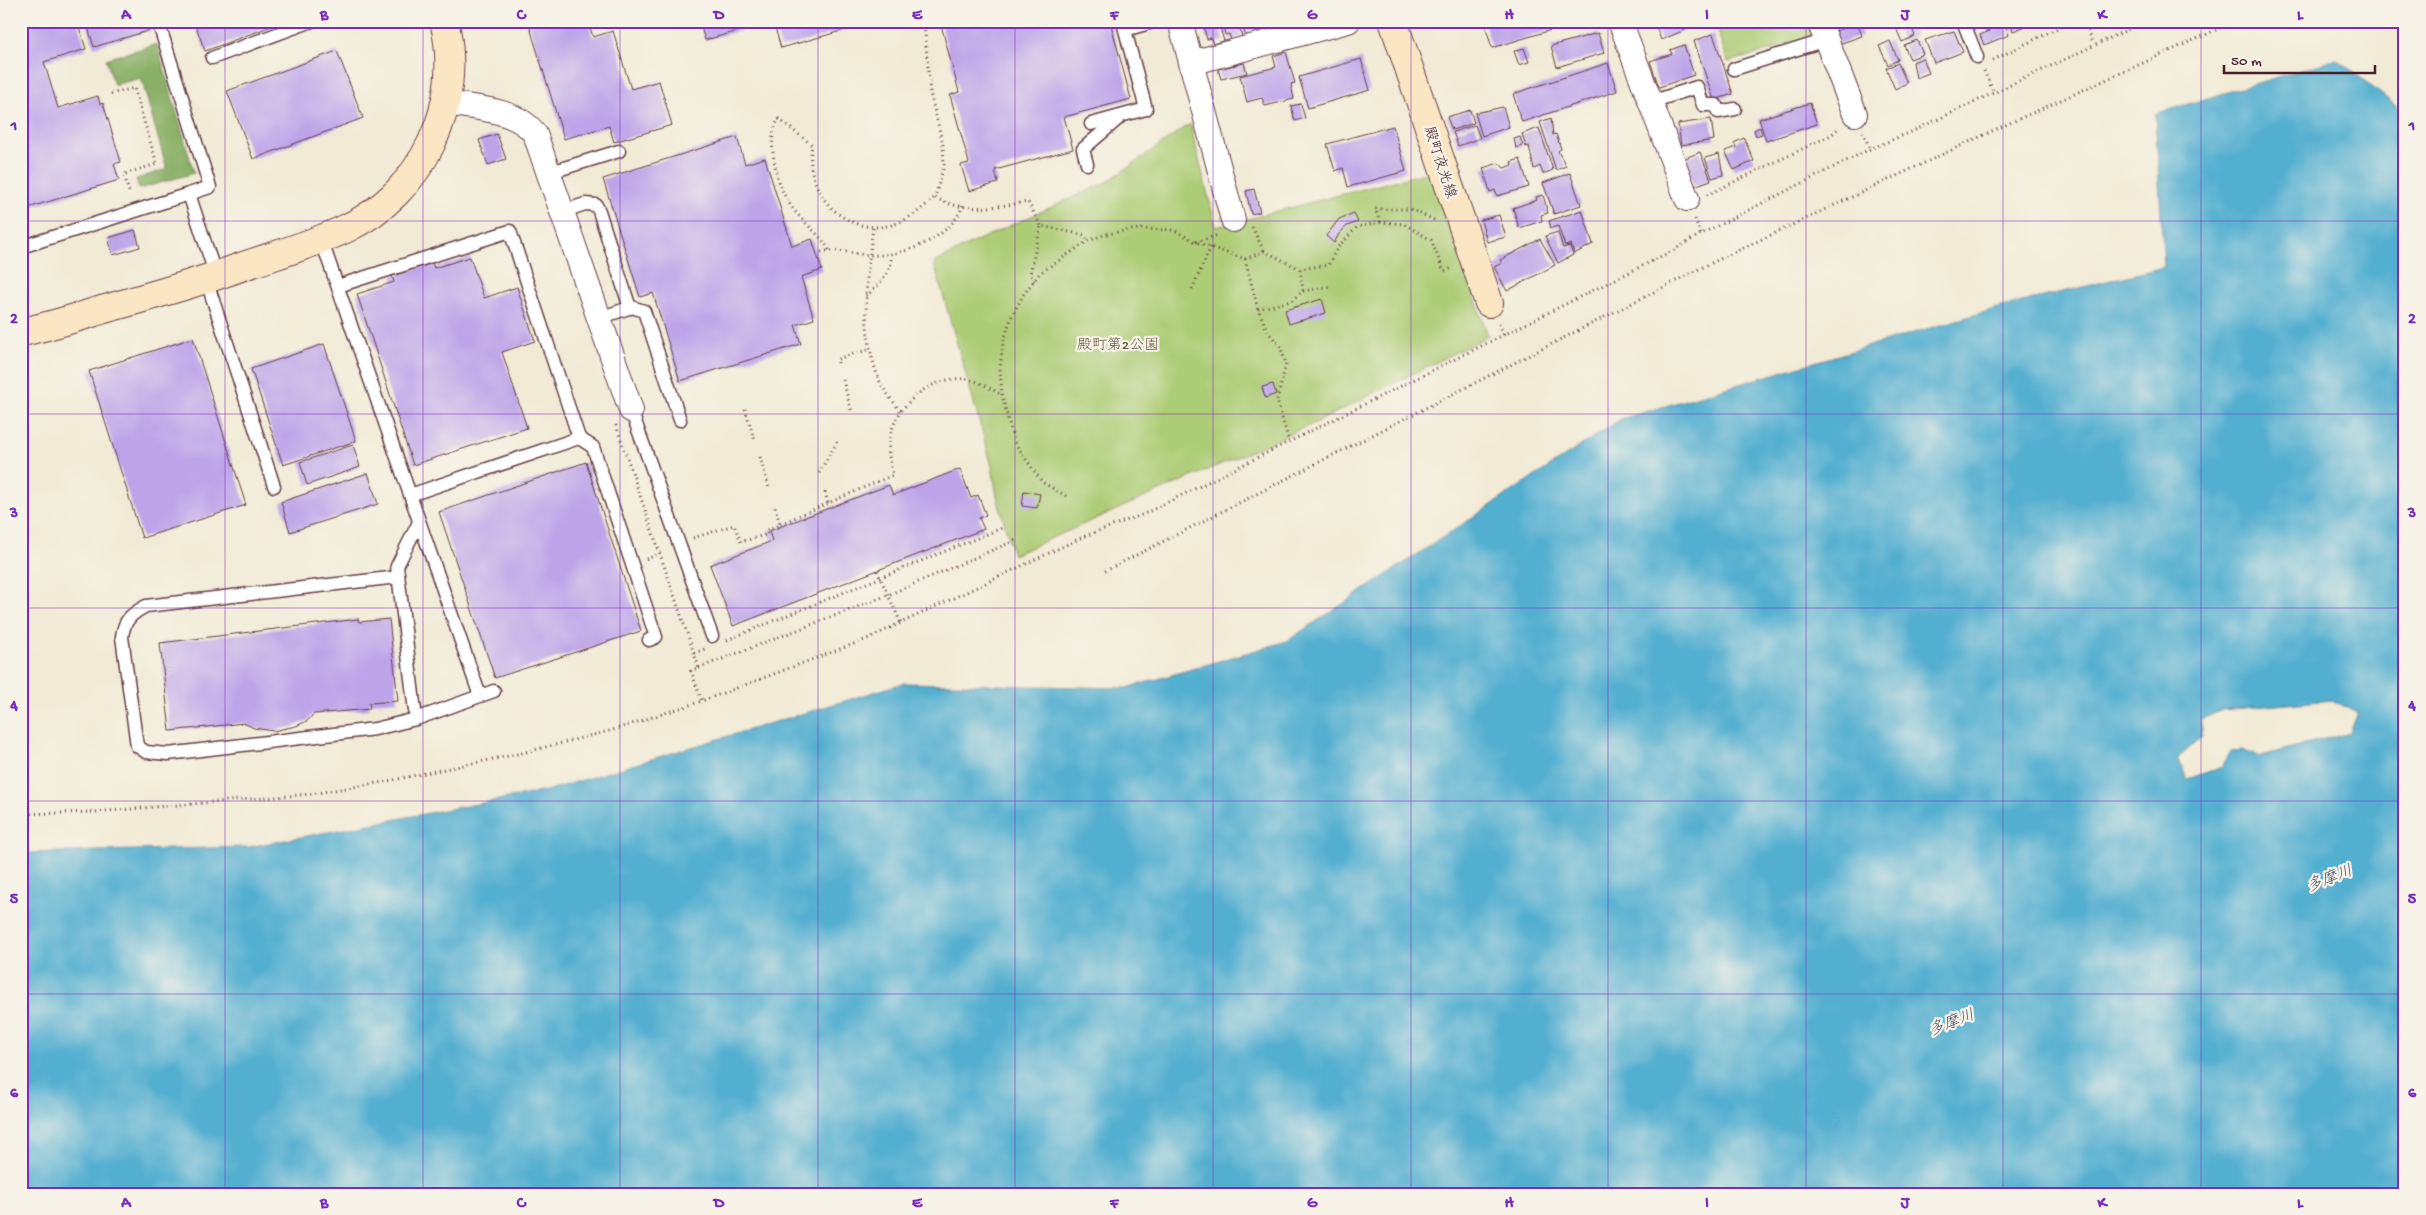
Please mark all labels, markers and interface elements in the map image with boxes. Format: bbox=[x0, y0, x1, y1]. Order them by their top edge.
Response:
text: A bbox=[120, 7, 132, 26]
text: B bbox=[319, 7, 329, 26]
text: C bbox=[516, 7, 527, 26]
text: D bbox=[712, 7, 725, 26]
text: E bbox=[912, 7, 923, 26]
text: F bbox=[1109, 7, 1120, 26]
text: G bbox=[1307, 7, 1318, 26]
text: H bbox=[1504, 7, 1514, 26]
text: I bbox=[1705, 7, 1709, 26]
text: J bbox=[1900, 7, 1911, 26]
text: K bbox=[2097, 7, 2109, 26]
text: L bbox=[2297, 7, 2304, 26]
scale bar bbox=[2224, 42, 2375, 74]
text: 50 m bbox=[2231, 53, 2262, 71]
text: 1 bbox=[10, 118, 17, 137]
text: 1 bbox=[2408, 118, 2415, 137]
street label: 殿町夜光線 bbox=[1419, 124, 1460, 201]
text: 2 bbox=[10, 311, 18, 330]
text: 2 bbox=[2408, 311, 2416, 330]
park label: 殿町第2公園 bbox=[1077, 336, 1159, 355]
text: 3 bbox=[9, 505, 18, 524]
text: 3 bbox=[2407, 505, 2416, 524]
text: 4 bbox=[9, 698, 18, 717]
text: 4 bbox=[2407, 698, 2416, 717]
water label: 多摩川 bbox=[2304, 861, 2356, 898]
text: 5 bbox=[10, 891, 19, 910]
text: 5 bbox=[2408, 891, 2417, 910]
water label: 多摩川 bbox=[1926, 1005, 1978, 1042]
text: 6 bbox=[10, 1085, 19, 1104]
text: 6 bbox=[2408, 1085, 2417, 1104]
text: A bbox=[120, 1195, 132, 1214]
text: B bbox=[319, 1195, 329, 1214]
text: C bbox=[516, 1195, 527, 1214]
text: D bbox=[712, 1195, 725, 1214]
text: E bbox=[912, 1195, 923, 1214]
text: F bbox=[1109, 1195, 1120, 1214]
text: G bbox=[1307, 1195, 1318, 1214]
text: H bbox=[1504, 1195, 1514, 1214]
text: I bbox=[1705, 1195, 1709, 1214]
text: J bbox=[1900, 1195, 1911, 1214]
text: K bbox=[2097, 1195, 2109, 1214]
text: L bbox=[2297, 1195, 2304, 1214]

